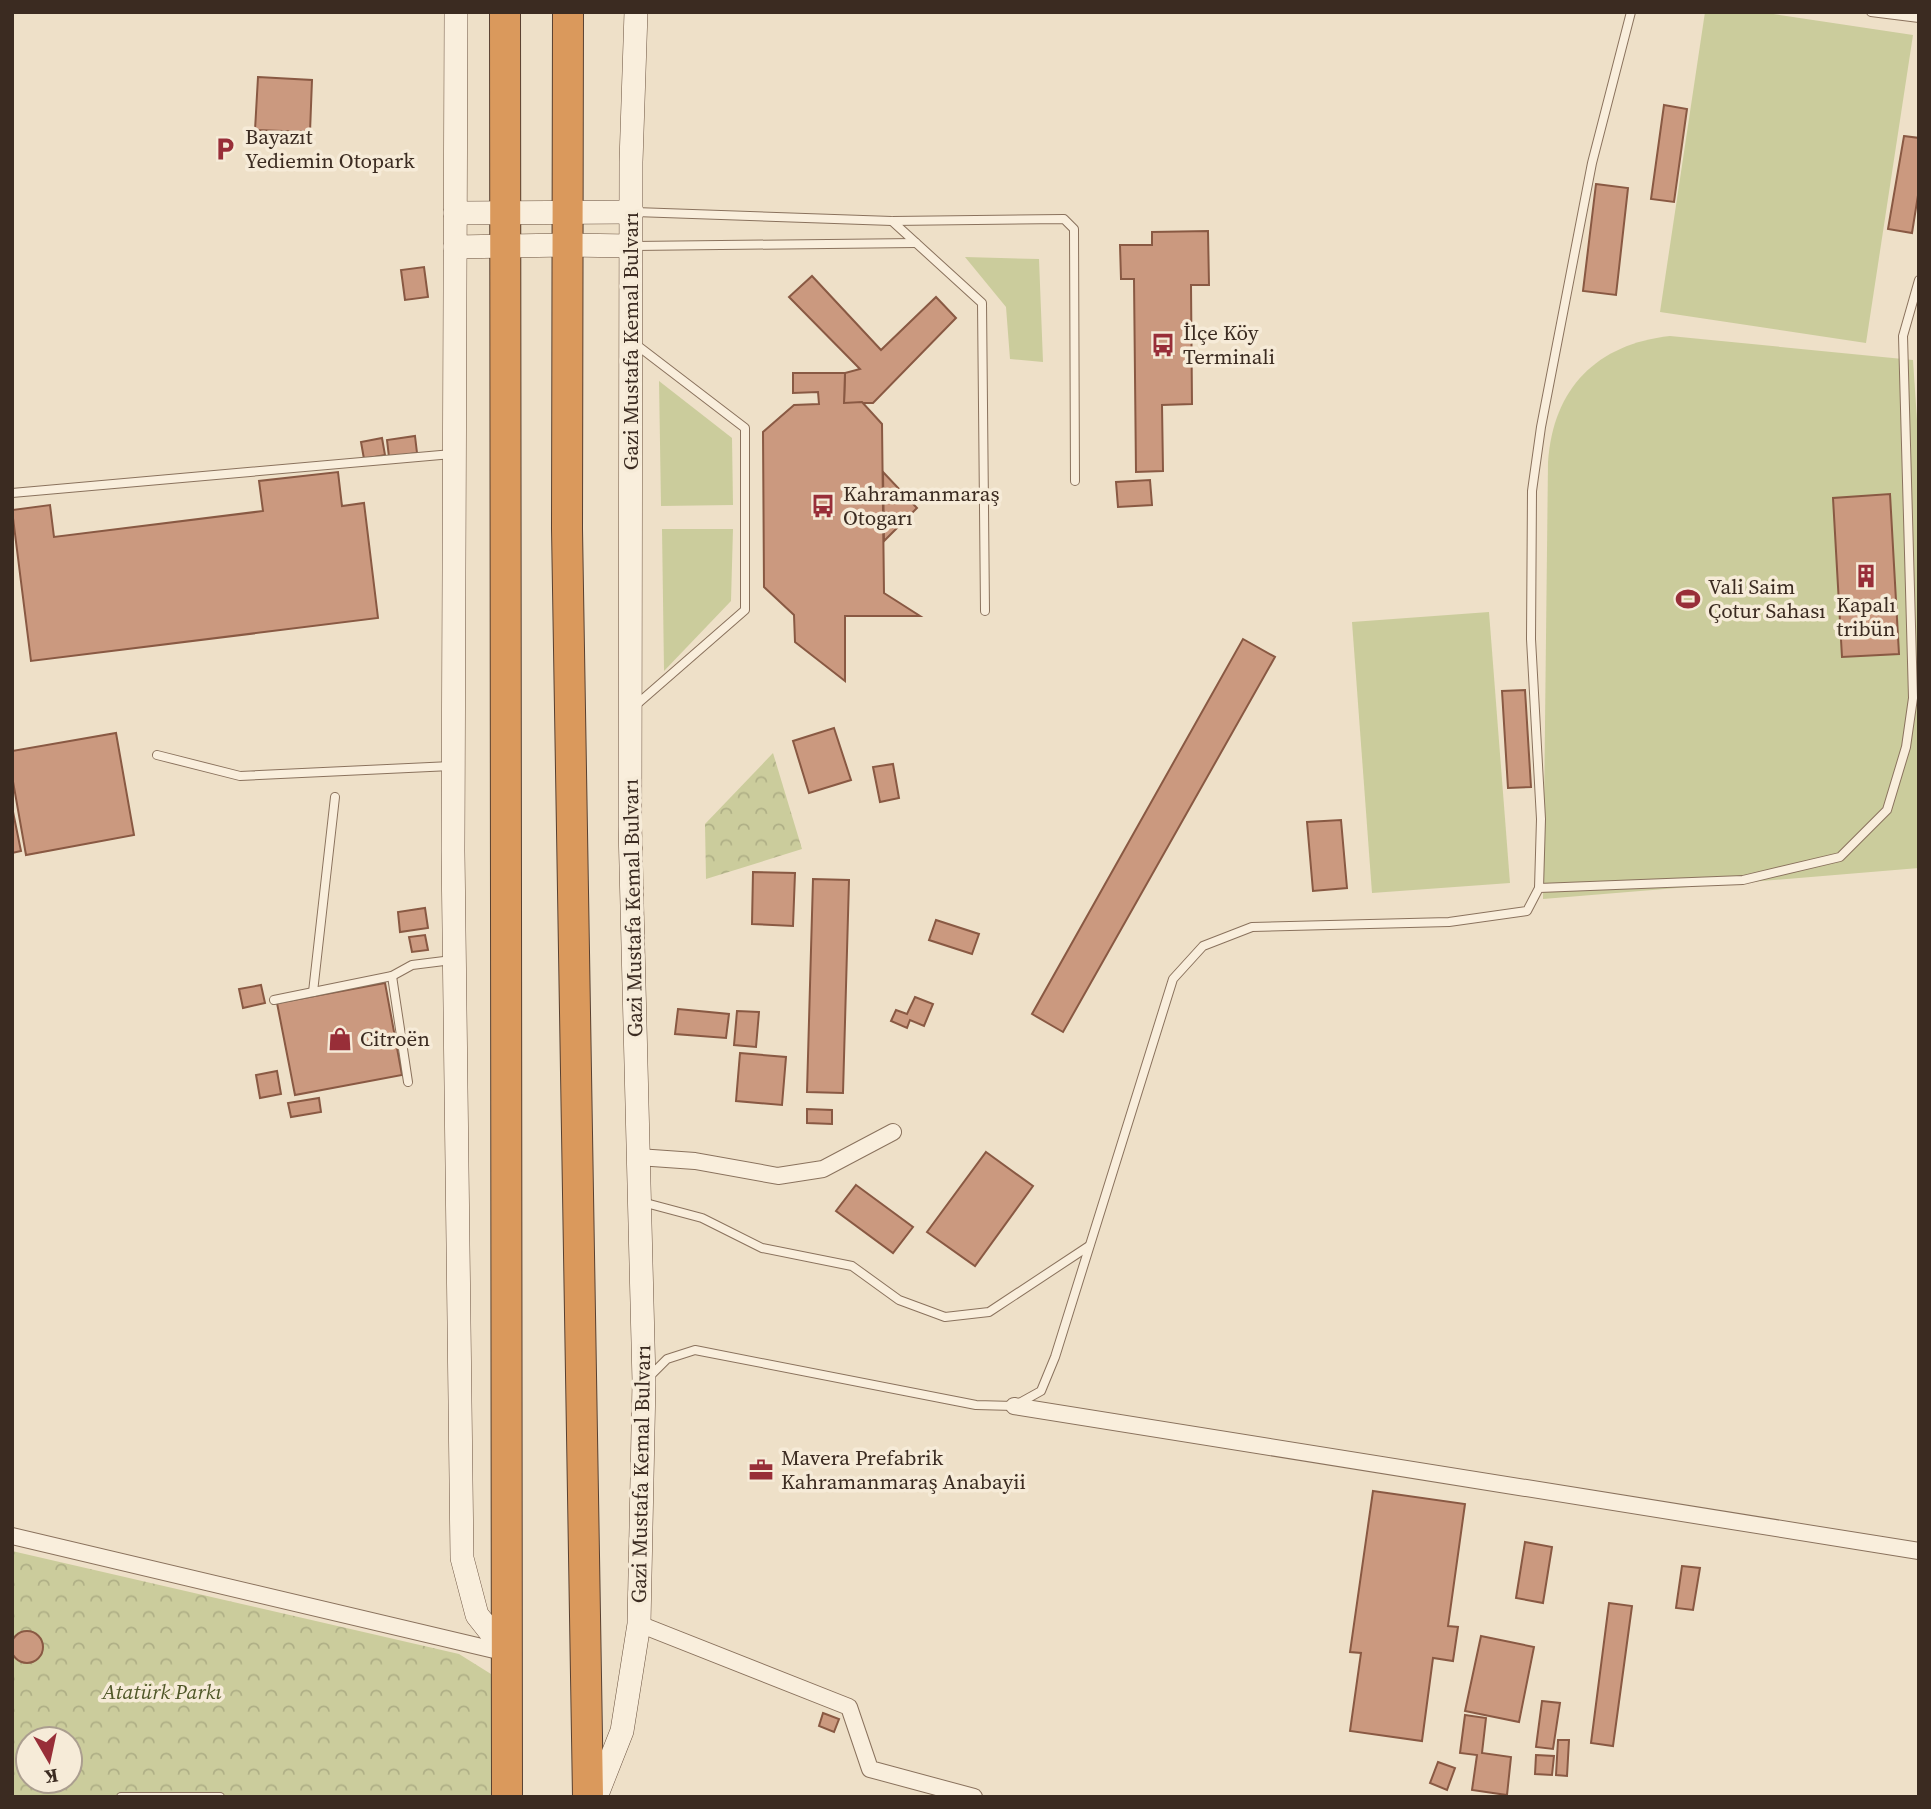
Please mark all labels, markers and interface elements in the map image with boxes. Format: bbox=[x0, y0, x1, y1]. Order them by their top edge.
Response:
place label: Bayazıt Yediemin Otopark bbox=[245, 122, 415, 175]
parking icon: Bayazıt Yediemin Otopark bbox=[211, 135, 239, 163]
street label: Gazi Mustafa Kemal Bulvarı bbox=[616, 212, 645, 470]
place label: İlçe Köy Terminali bbox=[1183, 318, 1275, 371]
bus stop icon: İlçe Köy Terminali bbox=[1149, 331, 1177, 359]
place label: Kahramanmaraş Otogarı bbox=[843, 479, 1000, 532]
bus stop icon: Kahramanmaraş Otogarı bbox=[809, 492, 837, 520]
building icon: Kapalı tribün bbox=[1852, 562, 1880, 590]
place label: Vali Saim Çotur Sahası bbox=[1708, 572, 1826, 625]
sports icon: Vali Saim Çotur Sahası bbox=[1674, 585, 1702, 613]
place label: Kapalı tribün bbox=[1836, 590, 1896, 643]
street label: Gazi Mustafa Kemal Bulvarı bbox=[616, 779, 649, 1037]
place label: Citroën bbox=[360, 1024, 430, 1053]
shop icon: Citroën bbox=[326, 1025, 354, 1053]
street label: Gazi Mustafa Kemal Bulvarı bbox=[624, 1345, 657, 1603]
place label: Mavera Prefabrik Kahramanmaraş Anabayii bbox=[781, 1443, 1026, 1496]
office icon: Mavera Prefabrik Kahramanmaraş Anabayii bbox=[747, 1456, 775, 1484]
park label: Atatürk Parkı bbox=[101, 1677, 222, 1706]
north arrow bbox=[14, 1725, 84, 1795]
text: K bbox=[42, 1763, 60, 1791]

